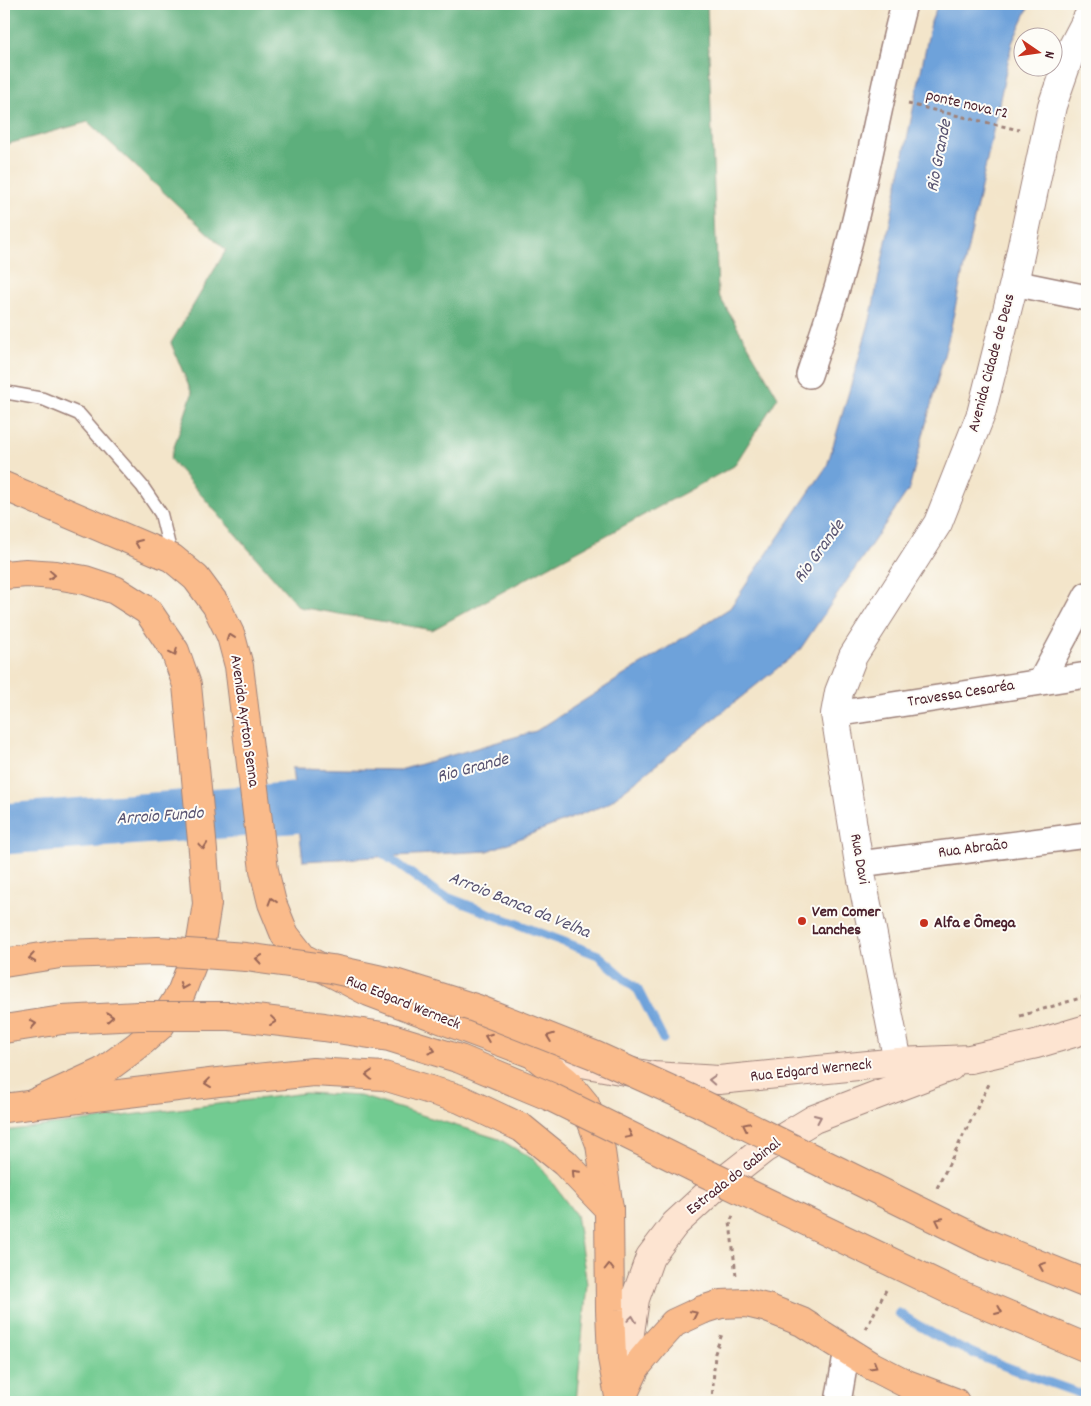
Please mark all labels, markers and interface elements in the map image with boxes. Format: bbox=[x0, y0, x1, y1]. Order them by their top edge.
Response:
north arrow bbox=[1014, 28, 1064, 78]
text: N bbox=[1038, 49, 1059, 60]
street label: ponte nova r2 bbox=[924, 84, 1010, 126]
water label: Rio Grande bbox=[921, 117, 959, 194]
street label: Avenida Cidade de Deus bbox=[962, 291, 1022, 435]
water label: Rio Grande bbox=[788, 514, 852, 589]
one-way arrow bbox=[134, 539, 143, 550]
one-way arrow bbox=[49, 569, 57, 580]
one-way arrow bbox=[226, 633, 236, 642]
one-way arrow bbox=[168, 647, 178, 656]
street label: Avenida Ayrton Senna bbox=[223, 654, 265, 789]
street label: Travessa Cesaréa bbox=[906, 674, 1016, 714]
water label: Rio Grande bbox=[434, 747, 513, 791]
water label: Arroio Fundo bbox=[116, 801, 205, 833]
street label: Rua Davi bbox=[843, 832, 875, 886]
street label: Rua Abraão bbox=[937, 833, 1009, 865]
one-way arrow bbox=[197, 842, 208, 850]
water label: Arroio Banca da Velha bbox=[445, 866, 595, 946]
one-way arrow bbox=[267, 897, 277, 905]
place label: Vem Comer Lanches bbox=[812, 901, 881, 942]
place label: Alfa e Ômega bbox=[934, 912, 1017, 935]
marker: Vem Comer Lanches bbox=[796, 915, 808, 927]
marker: Alfa e Ômega bbox=[918, 917, 930, 929]
one-way arrow bbox=[28, 952, 36, 963]
one-way arrow bbox=[255, 954, 263, 965]
street label: Rua Edgard Werneck bbox=[342, 970, 464, 1036]
one-way arrow bbox=[179, 981, 190, 990]
one-way arrow bbox=[107, 1012, 115, 1023]
one-way arrow bbox=[269, 1015, 277, 1026]
one-way arrow bbox=[29, 1019, 37, 1030]
one-way arrow bbox=[484, 1033, 493, 1043]
one-way arrow bbox=[546, 1033, 555, 1044]
one-way arrow bbox=[427, 1044, 436, 1054]
street label: Rua Edgard Werneck bbox=[749, 1053, 873, 1089]
one-way arrow bbox=[365, 1070, 373, 1081]
one-way arrow bbox=[708, 1074, 716, 1085]
one-way arrow bbox=[203, 1077, 211, 1088]
one-way arrow bbox=[813, 1114, 822, 1125]
one-way arrow bbox=[742, 1122, 751, 1132]
one-way arrow bbox=[624, 1129, 633, 1140]
street label: Estrada do Gabinal bbox=[682, 1133, 786, 1221]
one-way arrow bbox=[572, 1170, 581, 1179]
one-way arrow bbox=[935, 1216, 944, 1227]
one-way arrow bbox=[604, 1262, 614, 1270]
one-way arrow bbox=[1038, 1262, 1047, 1272]
one-way arrow bbox=[994, 1305, 1003, 1316]
one-way arrow bbox=[689, 1310, 698, 1320]
one-way arrow bbox=[626, 1315, 637, 1323]
one-way arrow bbox=[869, 1360, 878, 1370]

